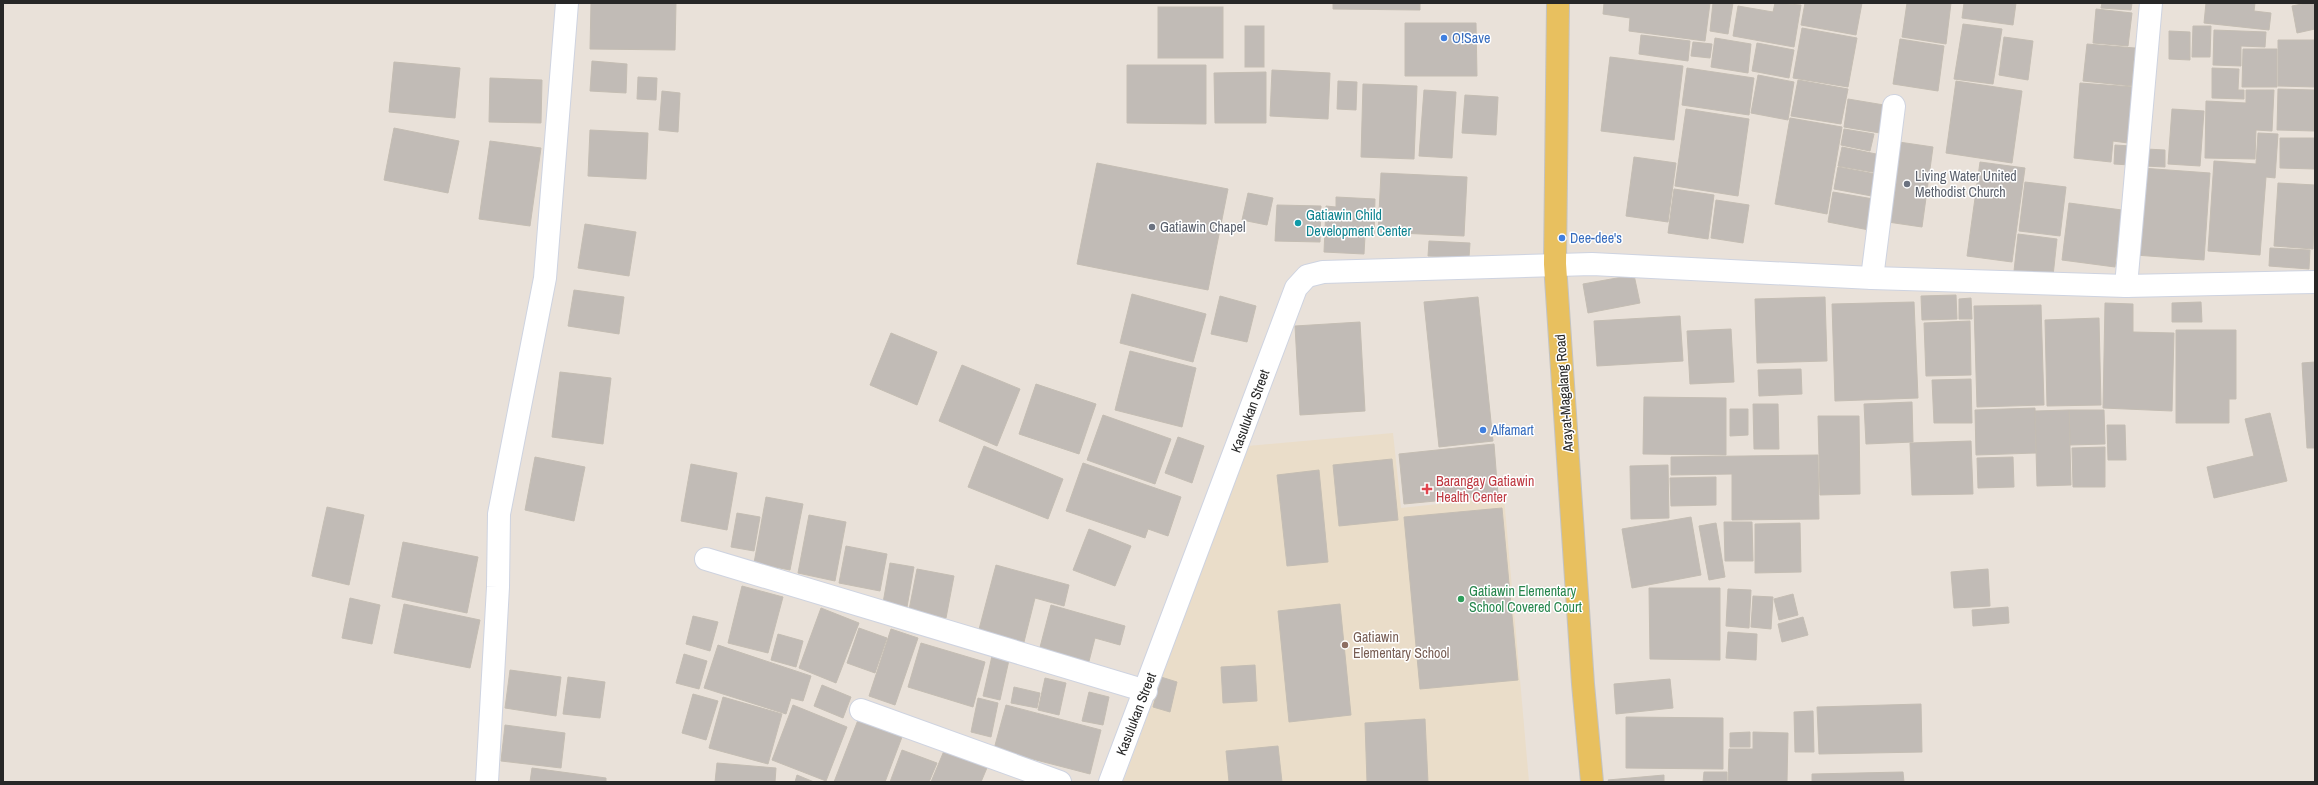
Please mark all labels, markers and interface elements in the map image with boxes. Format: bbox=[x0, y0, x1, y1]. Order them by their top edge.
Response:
place label: O!Save bbox=[1452, 29, 1490, 47]
marker: O!Save bbox=[1439, 33, 1449, 43]
place label: Living Water United Methodist Church bbox=[1915, 167, 2017, 201]
marker: Living Water United Methodist Church bbox=[1902, 179, 1912, 189]
place label: Gatiawin Child Development Center bbox=[1306, 206, 1411, 240]
place label: Gatiawin Chapel bbox=[1160, 218, 1246, 236]
marker: Gatiawin Child Development Center bbox=[1293, 218, 1303, 228]
marker: Gatiawin Chapel bbox=[1147, 222, 1157, 232]
place label: Dee-dee's bbox=[1570, 229, 1622, 247]
marker: Dee-dee's bbox=[1557, 233, 1567, 243]
street label: Arayat-Magalang Road bbox=[1551, 333, 1577, 454]
street label: Kasulukan Street bbox=[1227, 367, 1273, 455]
place label: Alfamart bbox=[1490, 421, 1534, 439]
marker: Alfamart bbox=[1478, 425, 1488, 435]
place label: Barangay Gatiawin Health Center bbox=[1436, 472, 1534, 506]
marker: Barangay Gatiawin Health Center bbox=[1421, 483, 1433, 495]
place label: Gatiawin Elementary School Covered Court bbox=[1469, 582, 1582, 616]
marker: Gatiawin Elementary School Covered Court bbox=[1456, 594, 1466, 604]
place label: Gatiawin Elementary School bbox=[1353, 628, 1449, 662]
marker: Gatiawin Elementary School bbox=[1340, 640, 1350, 650]
street label: Kasulukan Street bbox=[1112, 670, 1160, 758]

